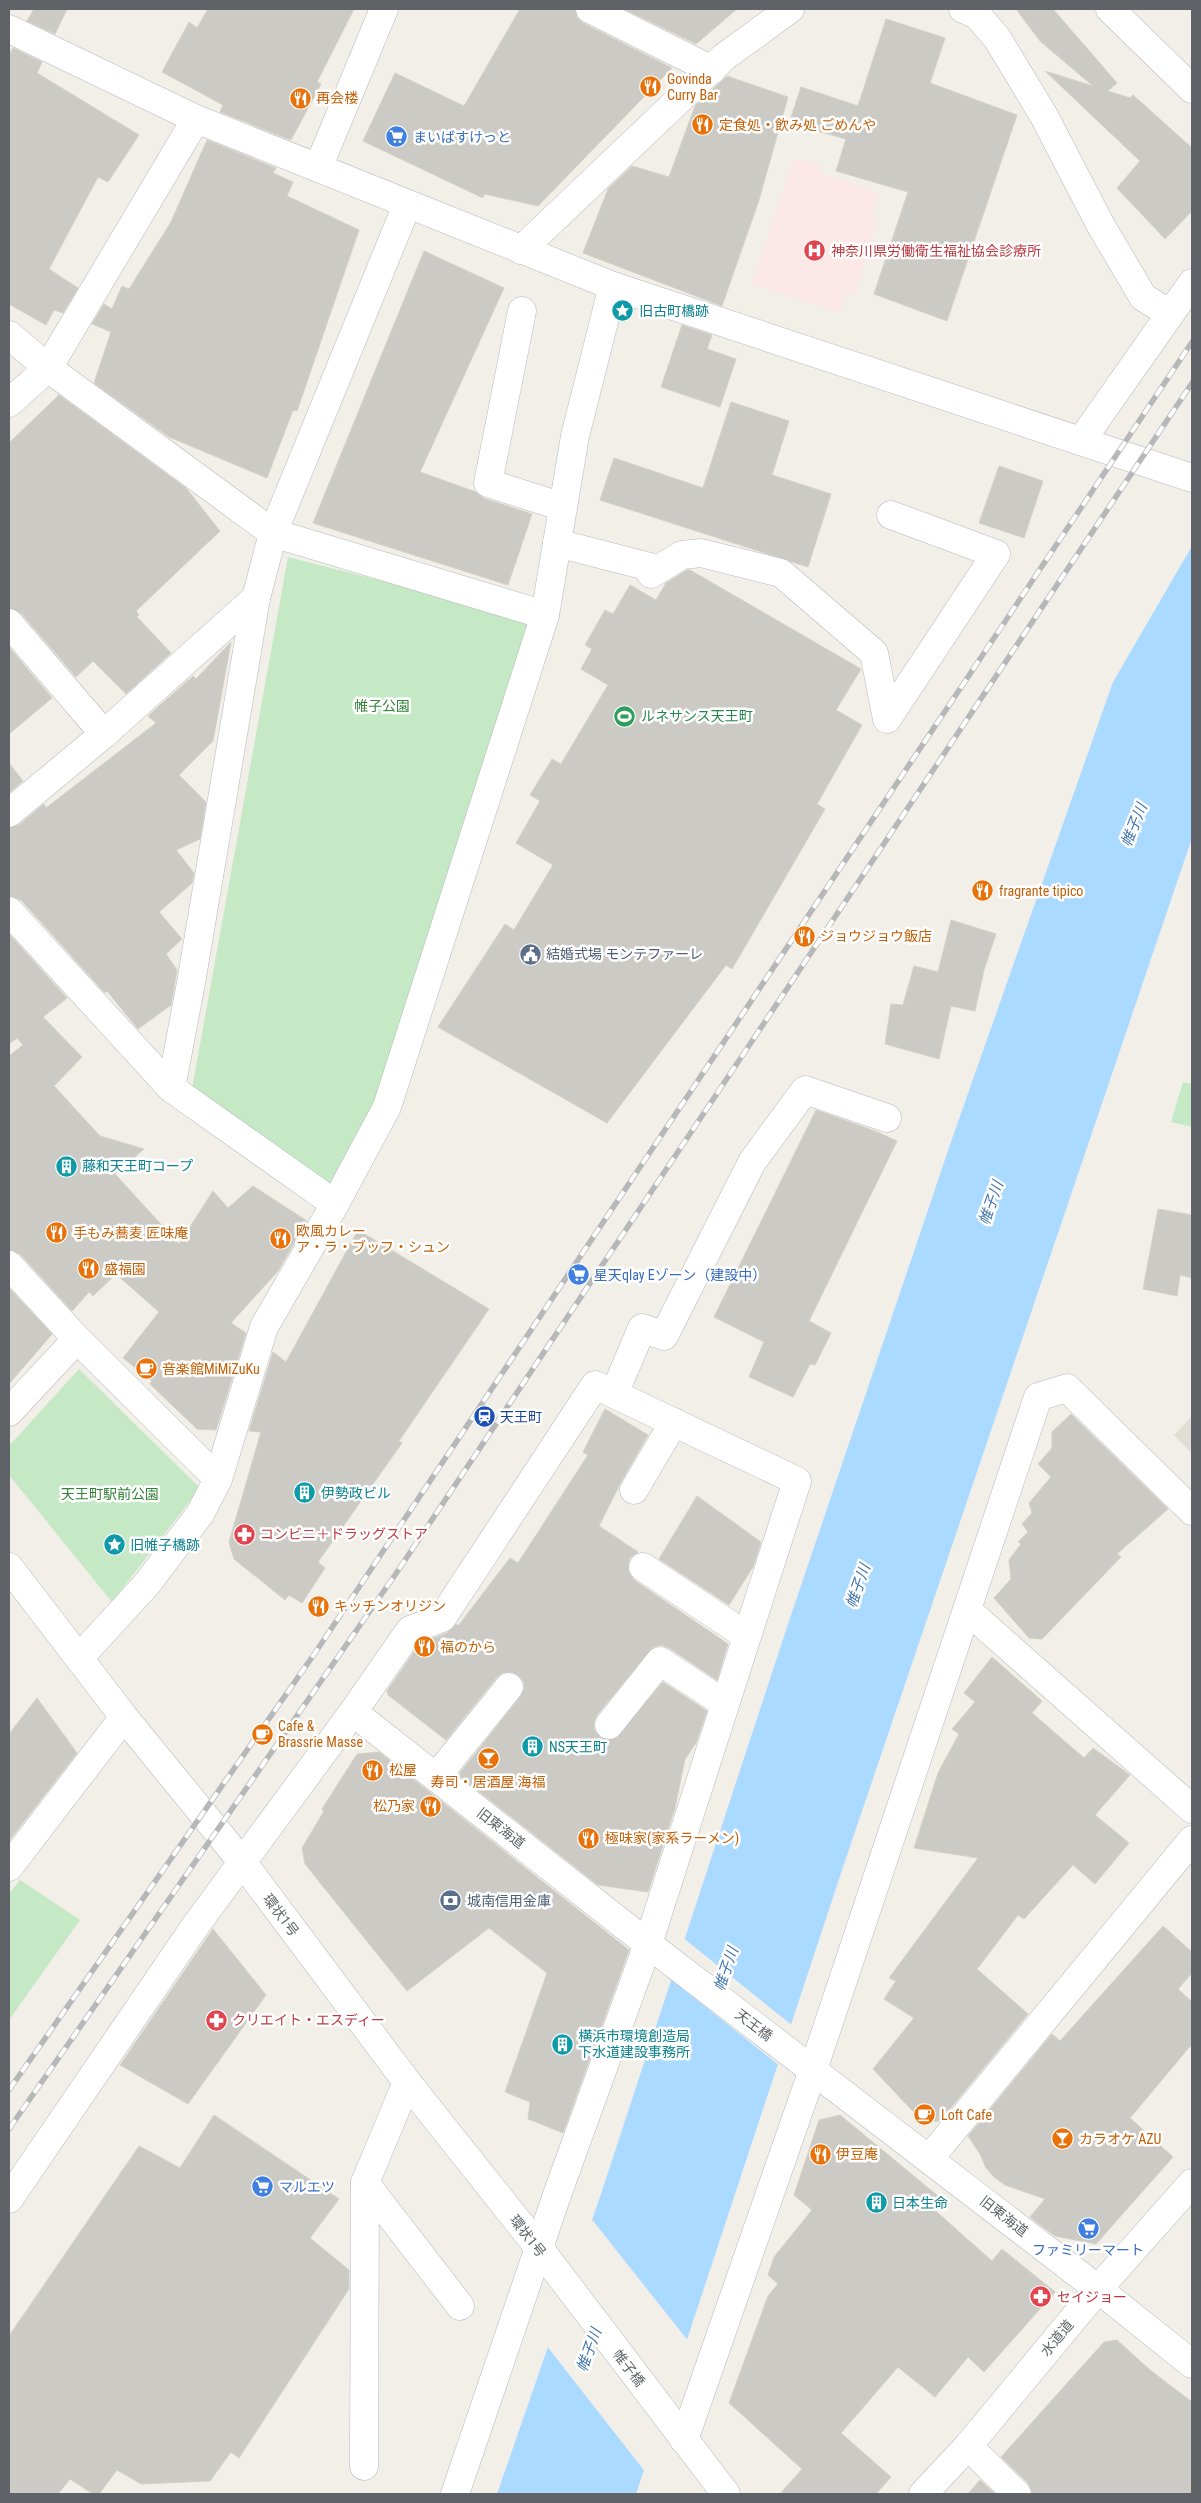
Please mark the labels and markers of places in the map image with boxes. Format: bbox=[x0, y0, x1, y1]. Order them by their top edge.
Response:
place label: Govinda Curry Bar bbox=[667, 71, 718, 103]
restaurant icon: Govinda Curry Bar bbox=[639, 75, 663, 99]
restaurant icon: 再会楼 bbox=[288, 86, 312, 110]
place label: 再会楼 bbox=[316, 90, 359, 106]
restaurant icon: 定食処・飲み処 ごめんや bbox=[691, 113, 715, 137]
place label: 定食処・飲み処 ごめんや bbox=[719, 117, 876, 133]
supermarket icon: まいばすけっと bbox=[385, 125, 409, 149]
place label: まいばすけっと bbox=[413, 129, 511, 145]
hospital icon: 神奈川県労働衛生福祉協会診療所 bbox=[803, 239, 827, 263]
place label: 神奈川県労働衛生福祉協会診療所 bbox=[831, 243, 1041, 259]
place icon: 旧古町橋跡 bbox=[611, 299, 635, 323]
place label: 旧古町橋跡 bbox=[639, 303, 709, 319]
sports icon: ルネサンス天王町 bbox=[613, 704, 637, 728]
place label: ルネサンス天王町 bbox=[641, 708, 753, 724]
restaurant icon: fragrante tipico bbox=[971, 879, 995, 903]
place label: fragrante tipico bbox=[999, 883, 1083, 899]
restaurant icon: ジョウジョウ飯店 bbox=[792, 924, 816, 948]
place label: ジョウジョウ飯店 bbox=[820, 928, 932, 944]
public building icon: 結婚式場 モンテファーレ bbox=[518, 942, 542, 966]
place label: 結婚式場 モンテファーレ bbox=[546, 946, 703, 962]
building icon: 藤和天王町コープ bbox=[54, 1154, 78, 1178]
place label: 藤和天王町コープ bbox=[82, 1158, 193, 1174]
restaurant icon: 手もみ蕎麦 匠味庵 bbox=[45, 1221, 69, 1245]
place label: 欧風カレー ア・ラ・ブッフ・シュン bbox=[296, 1223, 450, 1255]
place label: 手もみ蕎麦 匠味庵 bbox=[73, 1225, 188, 1241]
restaurant icon: 欧風カレー ア・ラ・ブッフ・シュン bbox=[268, 1227, 292, 1251]
restaurant icon: 盛福園 bbox=[76, 1257, 100, 1281]
place label: 盛福園 bbox=[104, 1261, 146, 1277]
supermarket icon: 星天qlay Eゾーン（建設中） bbox=[566, 1263, 590, 1287]
place label: 星天qlay Eゾーン（建設中） bbox=[594, 1267, 766, 1283]
cafe icon: 音楽館MiMiZuKu bbox=[134, 1357, 158, 1381]
place label: 音楽館MiMiZuKu bbox=[162, 1361, 260, 1377]
station icon: 天王町 bbox=[472, 1405, 496, 1429]
place label: 天王町 bbox=[500, 1409, 542, 1425]
building icon: 伊勢政ビル bbox=[293, 1481, 317, 1505]
place label: 伊勢政ビル bbox=[321, 1485, 391, 1501]
pharmacy icon: コンビニ＋ドラッグストア bbox=[232, 1522, 256, 1546]
place label: コンビニ＋ドラッグストア bbox=[260, 1526, 428, 1542]
place icon: 旧帷子橋跡 bbox=[102, 1533, 126, 1557]
place label: 旧帷子橋跡 bbox=[130, 1537, 200, 1553]
restaurant icon: キッチンオリジン bbox=[306, 1594, 330, 1618]
place label: キッチンオリジン bbox=[334, 1598, 446, 1614]
restaurant icon: 福のから bbox=[412, 1635, 436, 1659]
place label: 福のから bbox=[440, 1639, 496, 1655]
place label: Cafe & Brassrie Masse bbox=[278, 1718, 363, 1750]
cafe icon: Cafe & Brassrie Masse bbox=[250, 1722, 274, 1746]
building icon: NS天王町 bbox=[521, 1735, 545, 1759]
place label: NS天王町 bbox=[549, 1739, 607, 1755]
bar icon: 寿司・居酒屋 海福 bbox=[476, 1747, 500, 1771]
restaurant icon: 松屋 bbox=[361, 1758, 385, 1782]
place label: 松屋 bbox=[389, 1762, 417, 1778]
place label: 寿司・居酒屋 海福 bbox=[430, 1774, 546, 1790]
restaurant icon: 松乃家 bbox=[419, 1794, 443, 1818]
place label: 松乃家 bbox=[373, 1798, 415, 1814]
restaurant icon: 極味家(家系ラーメン) bbox=[577, 1826, 601, 1850]
place label: 極味家(家系ラーメン) bbox=[605, 1830, 739, 1847]
bank icon: 城南信用金庫 bbox=[439, 1889, 463, 1913]
place label: 城南信用金庫 bbox=[467, 1893, 551, 1909]
pharmacy icon: クリエイト・エスディー bbox=[204, 2008, 228, 2032]
place label: クリエイト・エスディー bbox=[232, 2012, 385, 2028]
place label: 横浜市環境創造局 下水道建設事務所 bbox=[578, 2028, 690, 2060]
building icon: 横浜市環境創造局 下水道建設事務所 bbox=[550, 2032, 574, 2056]
cafe icon: Loft Cafe bbox=[913, 2103, 937, 2127]
place label: Loft Cafe bbox=[941, 2107, 992, 2123]
bar icon: カラオケ AZU bbox=[1051, 2127, 1075, 2151]
place label: カラオケ AZU bbox=[1079, 2131, 1162, 2147]
restaurant icon: 伊豆庵 bbox=[808, 2142, 832, 2166]
place label: 伊豆庵 bbox=[836, 2146, 878, 2162]
supermarket icon: マルエツ bbox=[251, 2175, 275, 2199]
place label: マルエツ bbox=[279, 2179, 335, 2195]
building icon: 日本生命 bbox=[864, 2191, 888, 2215]
place label: 日本生命 bbox=[892, 2195, 948, 2211]
supermarket icon: ファミリーマート bbox=[1076, 2216, 1100, 2240]
place label: ファミリーマート bbox=[1032, 2242, 1144, 2258]
pharmacy icon: セイジョー bbox=[1029, 2285, 1053, 2309]
place label: セイジョー bbox=[1057, 2289, 1127, 2305]

